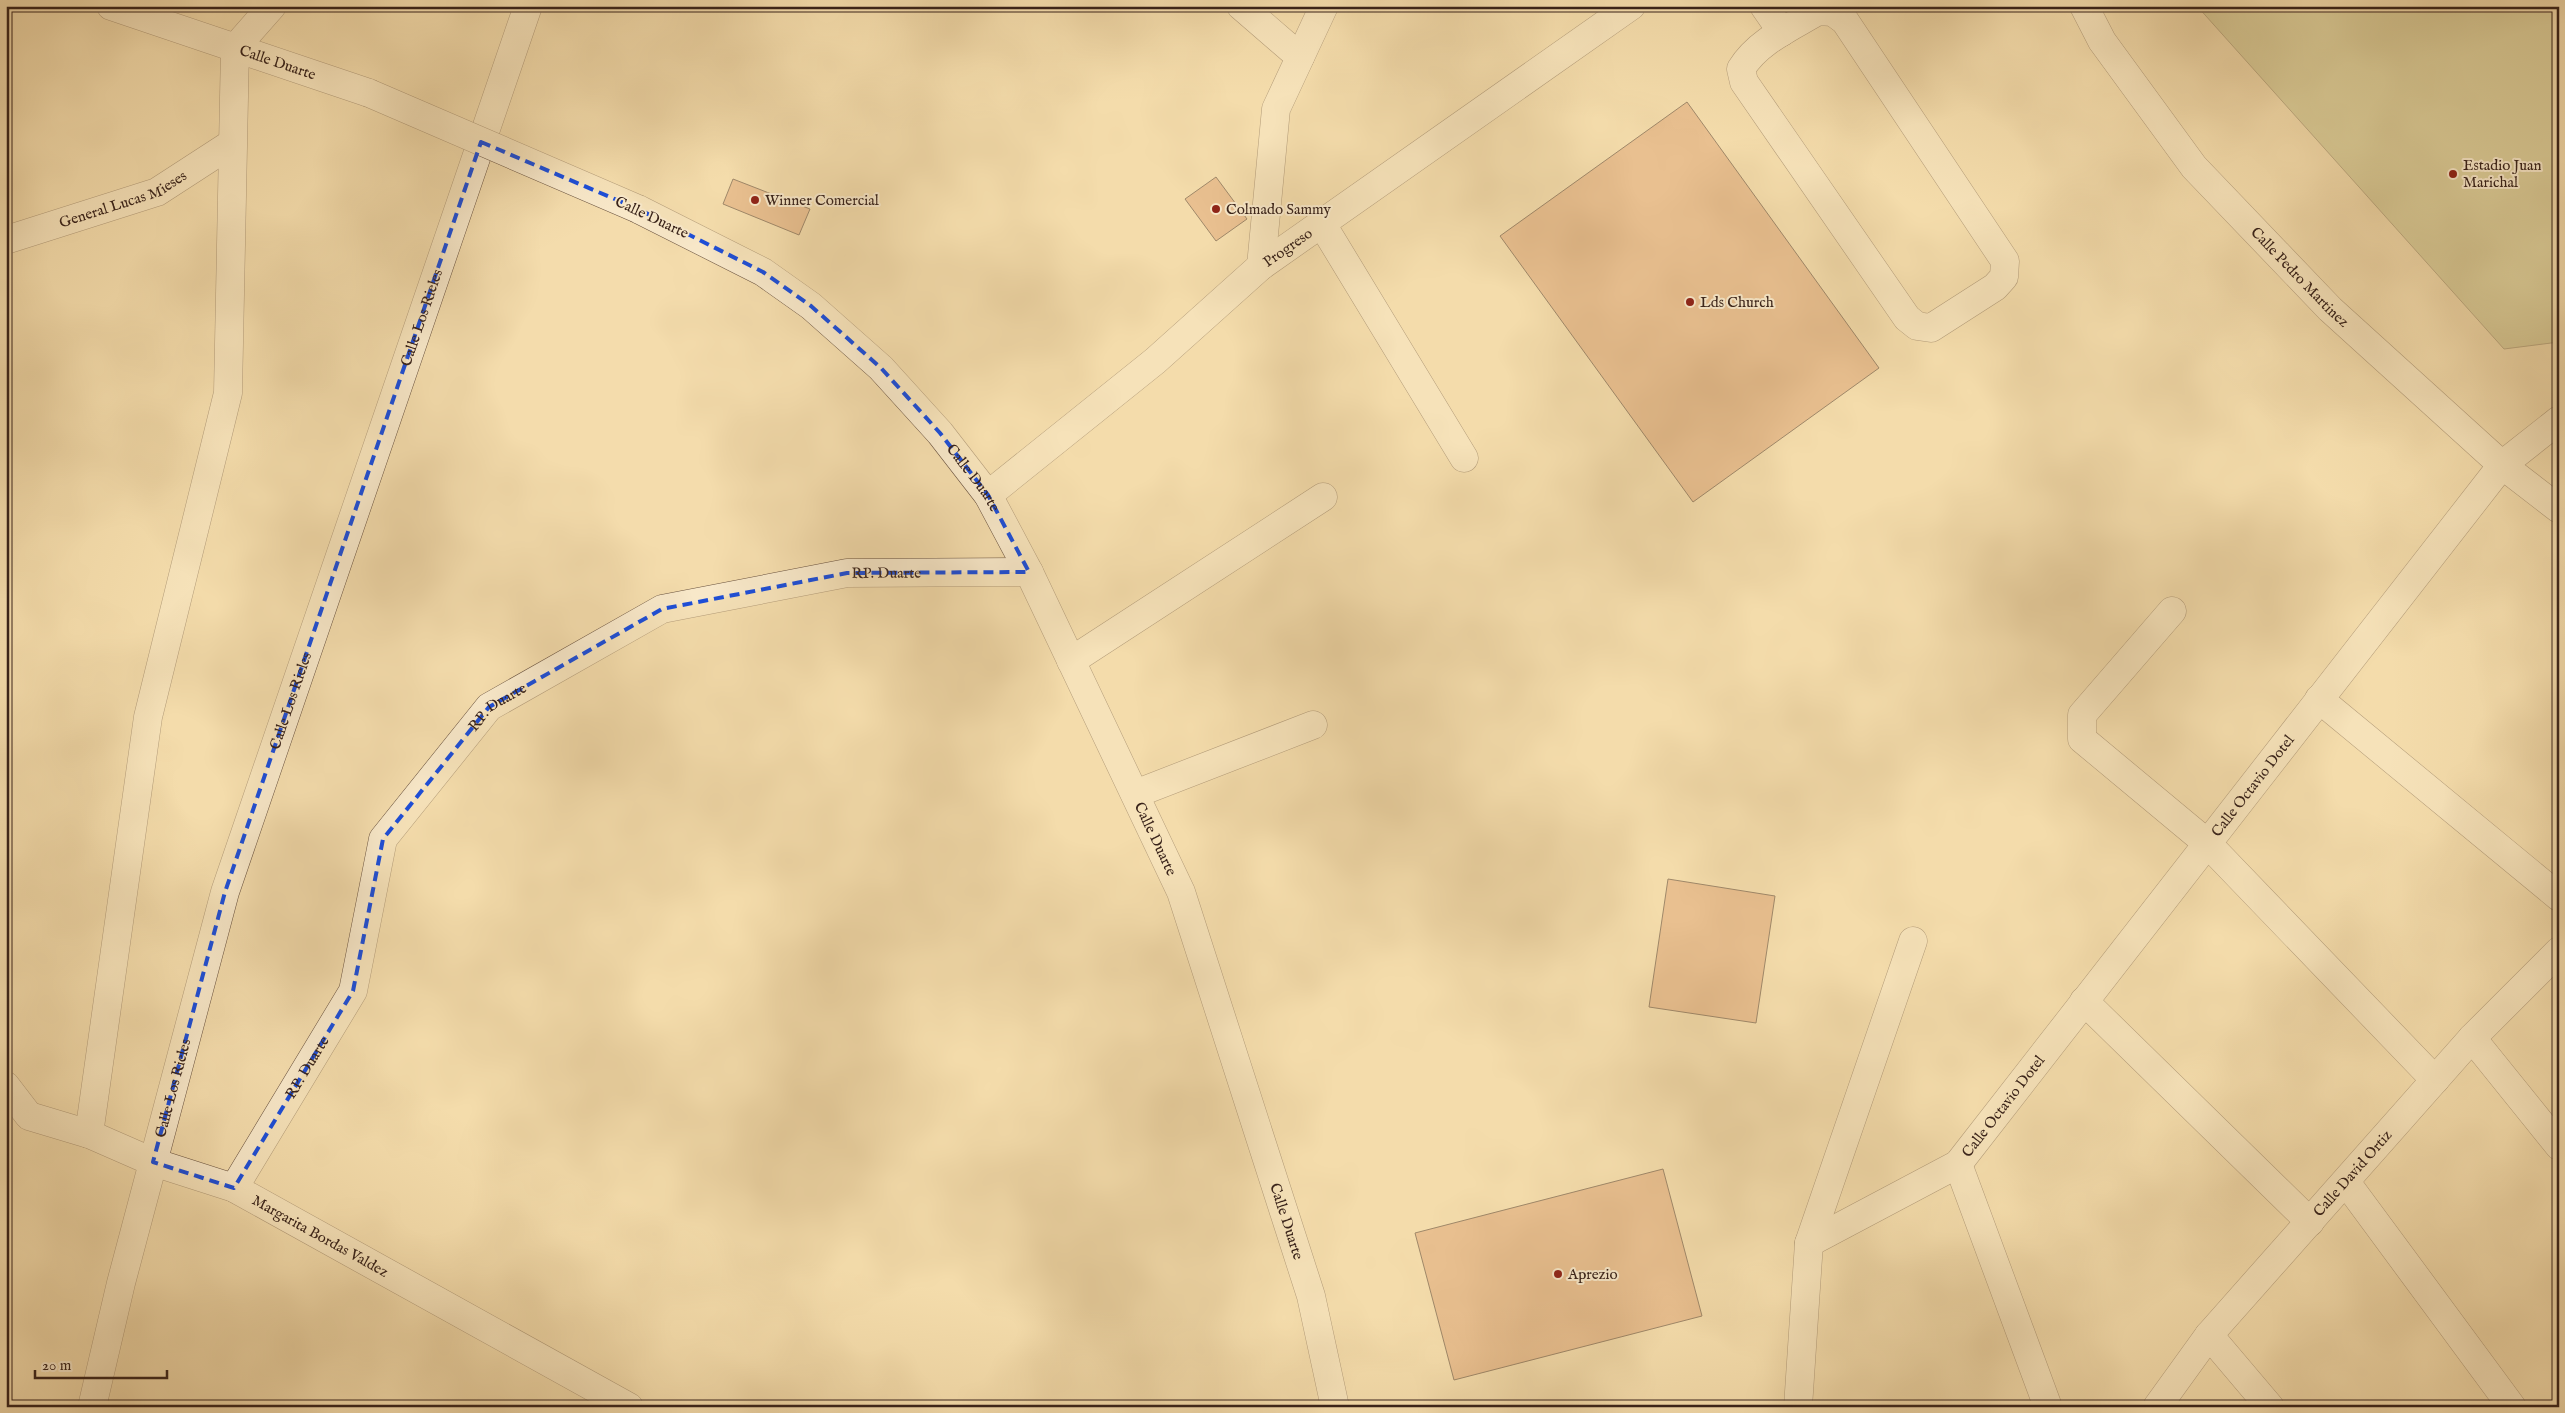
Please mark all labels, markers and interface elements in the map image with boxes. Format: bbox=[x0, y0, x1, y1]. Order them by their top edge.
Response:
street label: Calle Duarte bbox=[237, 41, 318, 84]
place label: Estadio Juan Marichal bbox=[2463, 156, 2542, 192]
street label: General Lucas Mieses bbox=[57, 166, 190, 232]
marker: Estadio Juan Marichal bbox=[2447, 168, 2459, 180]
place label: Winner Comercial bbox=[765, 191, 880, 210]
street label: Calle Duarte bbox=[612, 192, 692, 243]
marker: Winner Comercial bbox=[749, 194, 761, 206]
place label: Colmado Sammy bbox=[1226, 200, 1332, 219]
marker: Colmado Sammy bbox=[1210, 203, 1222, 215]
street label: Calle Pedro Martinez bbox=[2246, 223, 2353, 332]
street label: Progreso bbox=[1259, 224, 1316, 272]
street label: Calle Los Rieles bbox=[397, 267, 447, 369]
place label: Lds Church bbox=[1700, 293, 1774, 312]
marker: Lds Church bbox=[1684, 296, 1696, 308]
street label: Calle Duarte bbox=[942, 440, 1004, 515]
street label: RP. Duarte bbox=[851, 564, 921, 583]
street label: Calle Los Rieles bbox=[265, 650, 316, 752]
street label: RP. Duarte bbox=[464, 679, 530, 735]
street label: Calle Octavio Dotel bbox=[2207, 730, 2299, 841]
street label: Calle Duarte bbox=[1130, 799, 1181, 879]
street label: RP. Duarte bbox=[281, 1033, 334, 1102]
street label: Calle Los Rieles bbox=[151, 1037, 196, 1140]
street label: Calle Octavio Dotel bbox=[1958, 1051, 2050, 1161]
street label: Calle David Ortiz bbox=[2309, 1126, 2396, 1221]
street label: Calle Duarte bbox=[1265, 1181, 1308, 1262]
street label: Margarita Bordas Valdez bbox=[249, 1191, 392, 1282]
place label: Aprezio bbox=[1567, 1265, 1618, 1284]
marker: Aprezio bbox=[1552, 1268, 1564, 1280]
scale bar bbox=[35, 1348, 168, 1380]
text: 20 m bbox=[42, 1356, 72, 1375]

